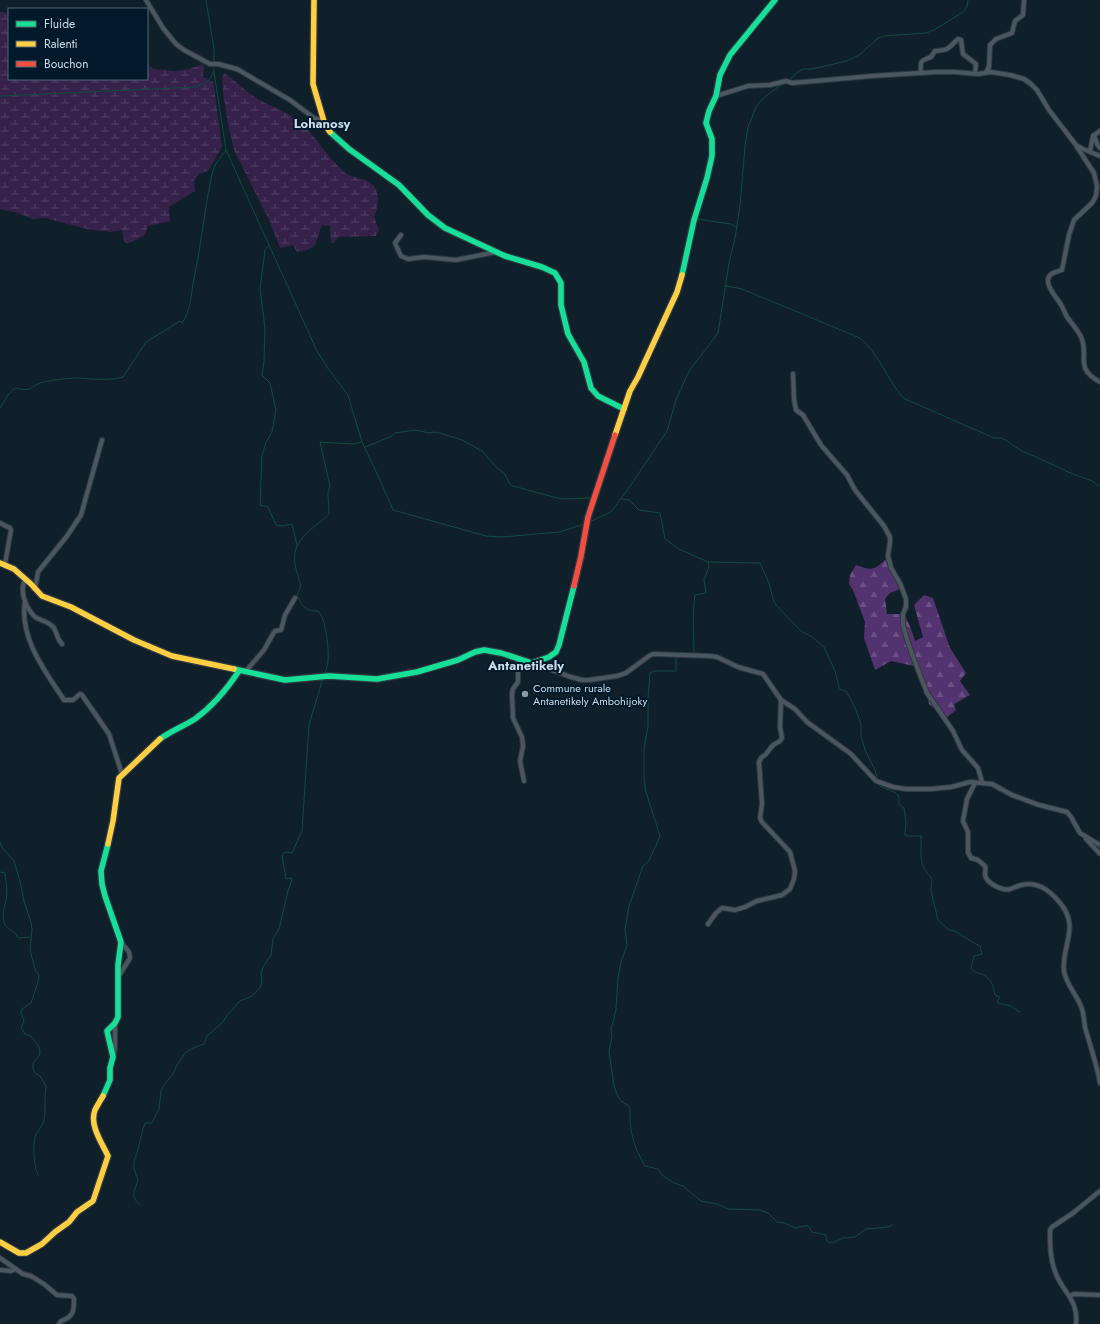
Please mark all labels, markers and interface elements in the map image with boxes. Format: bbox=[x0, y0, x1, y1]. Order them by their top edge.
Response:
legend bbox=[8, 8, 148, 80]
text: Fluide bbox=[44, 15, 75, 33]
text: Ralenti bbox=[44, 35, 78, 53]
text: Bouchon bbox=[44, 55, 88, 73]
district label: Lohanosy bbox=[294, 114, 351, 133]
district label: Antanetikely bbox=[487, 656, 564, 675]
place label: Commune rurale Antanetikely Ambohijoky bbox=[533, 680, 647, 709]
marker: Commune rurale Antanetikely Ambohijoky bbox=[520, 689, 530, 699]

